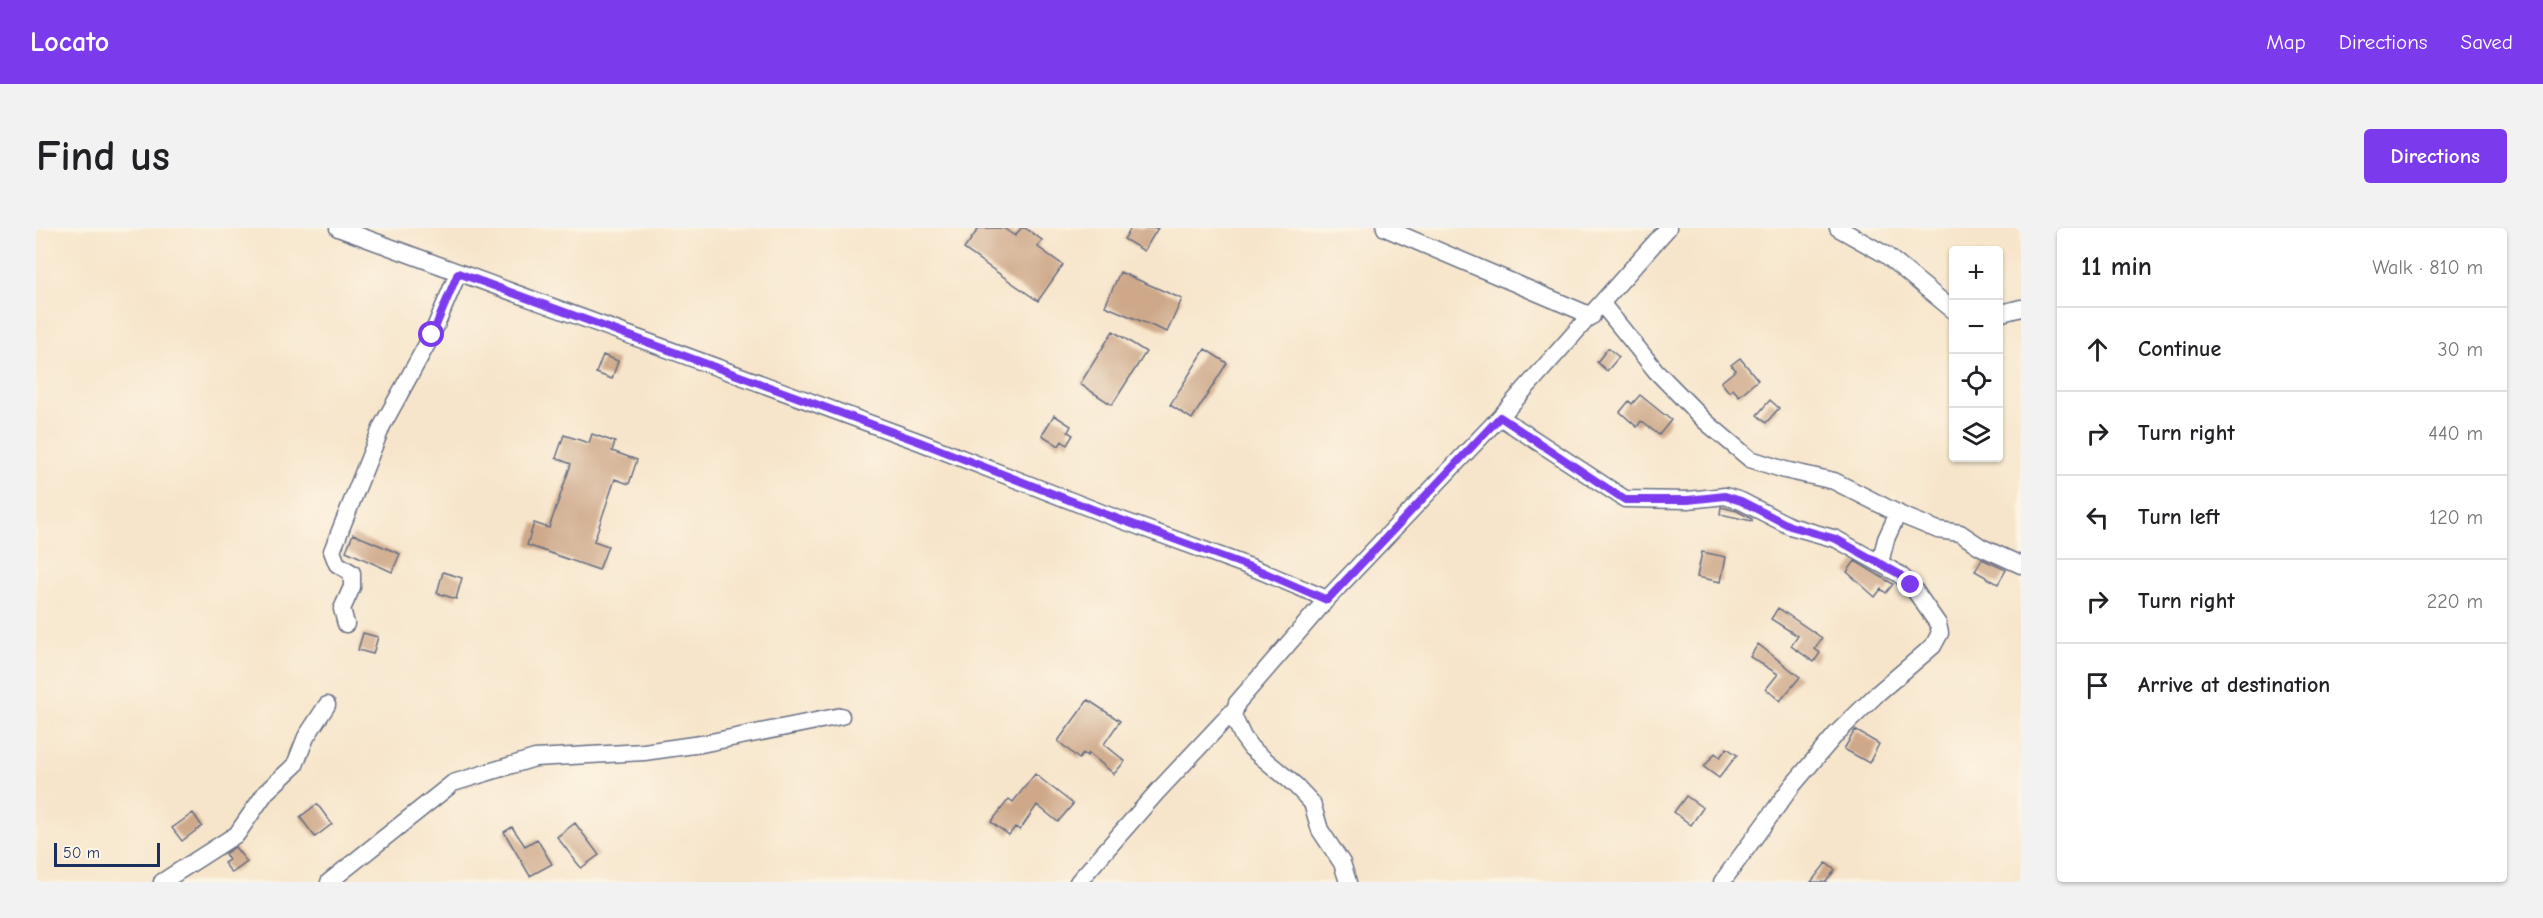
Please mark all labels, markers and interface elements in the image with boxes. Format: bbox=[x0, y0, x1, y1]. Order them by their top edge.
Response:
text: Locato bbox=[30, 26, 109, 58]
text: Map bbox=[2266, 30, 2306, 54]
text: Directions bbox=[2339, 30, 2428, 54]
text: Saved bbox=[2461, 30, 2513, 54]
button: Directions bbox=[2364, 129, 2507, 183]
text: Find us bbox=[36, 132, 170, 181]
map controls bbox=[1949, 246, 2003, 462]
button: + bbox=[1949, 246, 2003, 300]
text: 11 min bbox=[2081, 252, 2152, 282]
text: Walk · 810 m bbox=[2372, 256, 2483, 279]
button: − bbox=[1949, 300, 2003, 354]
route start bbox=[418, 321, 444, 347]
icon: ahead bbox=[2081, 333, 2114, 366]
text: Continue bbox=[2138, 336, 2221, 362]
text: 30 m bbox=[2437, 338, 2483, 361]
button: locate bbox=[1949, 354, 2003, 408]
button: layers bbox=[1949, 408, 2003, 462]
icon: right bbox=[2081, 417, 2114, 450]
text: Turn right bbox=[2138, 420, 2235, 446]
text: 440 m bbox=[2428, 422, 2483, 445]
icon: left bbox=[2081, 501, 2114, 534]
text: Turn left bbox=[2138, 504, 2220, 530]
text: 120 m bbox=[2429, 506, 2483, 529]
route end bbox=[1897, 571, 1923, 597]
icon: right bbox=[2081, 585, 2114, 618]
text: Turn right bbox=[2138, 588, 2235, 614]
text: 220 m bbox=[2427, 590, 2483, 613]
icon: arrive bbox=[2081, 669, 2114, 702]
text: Arrive at destination bbox=[2138, 672, 2330, 698]
scale bar bbox=[54, 840, 160, 868]
text: 50 m bbox=[63, 844, 100, 862]

